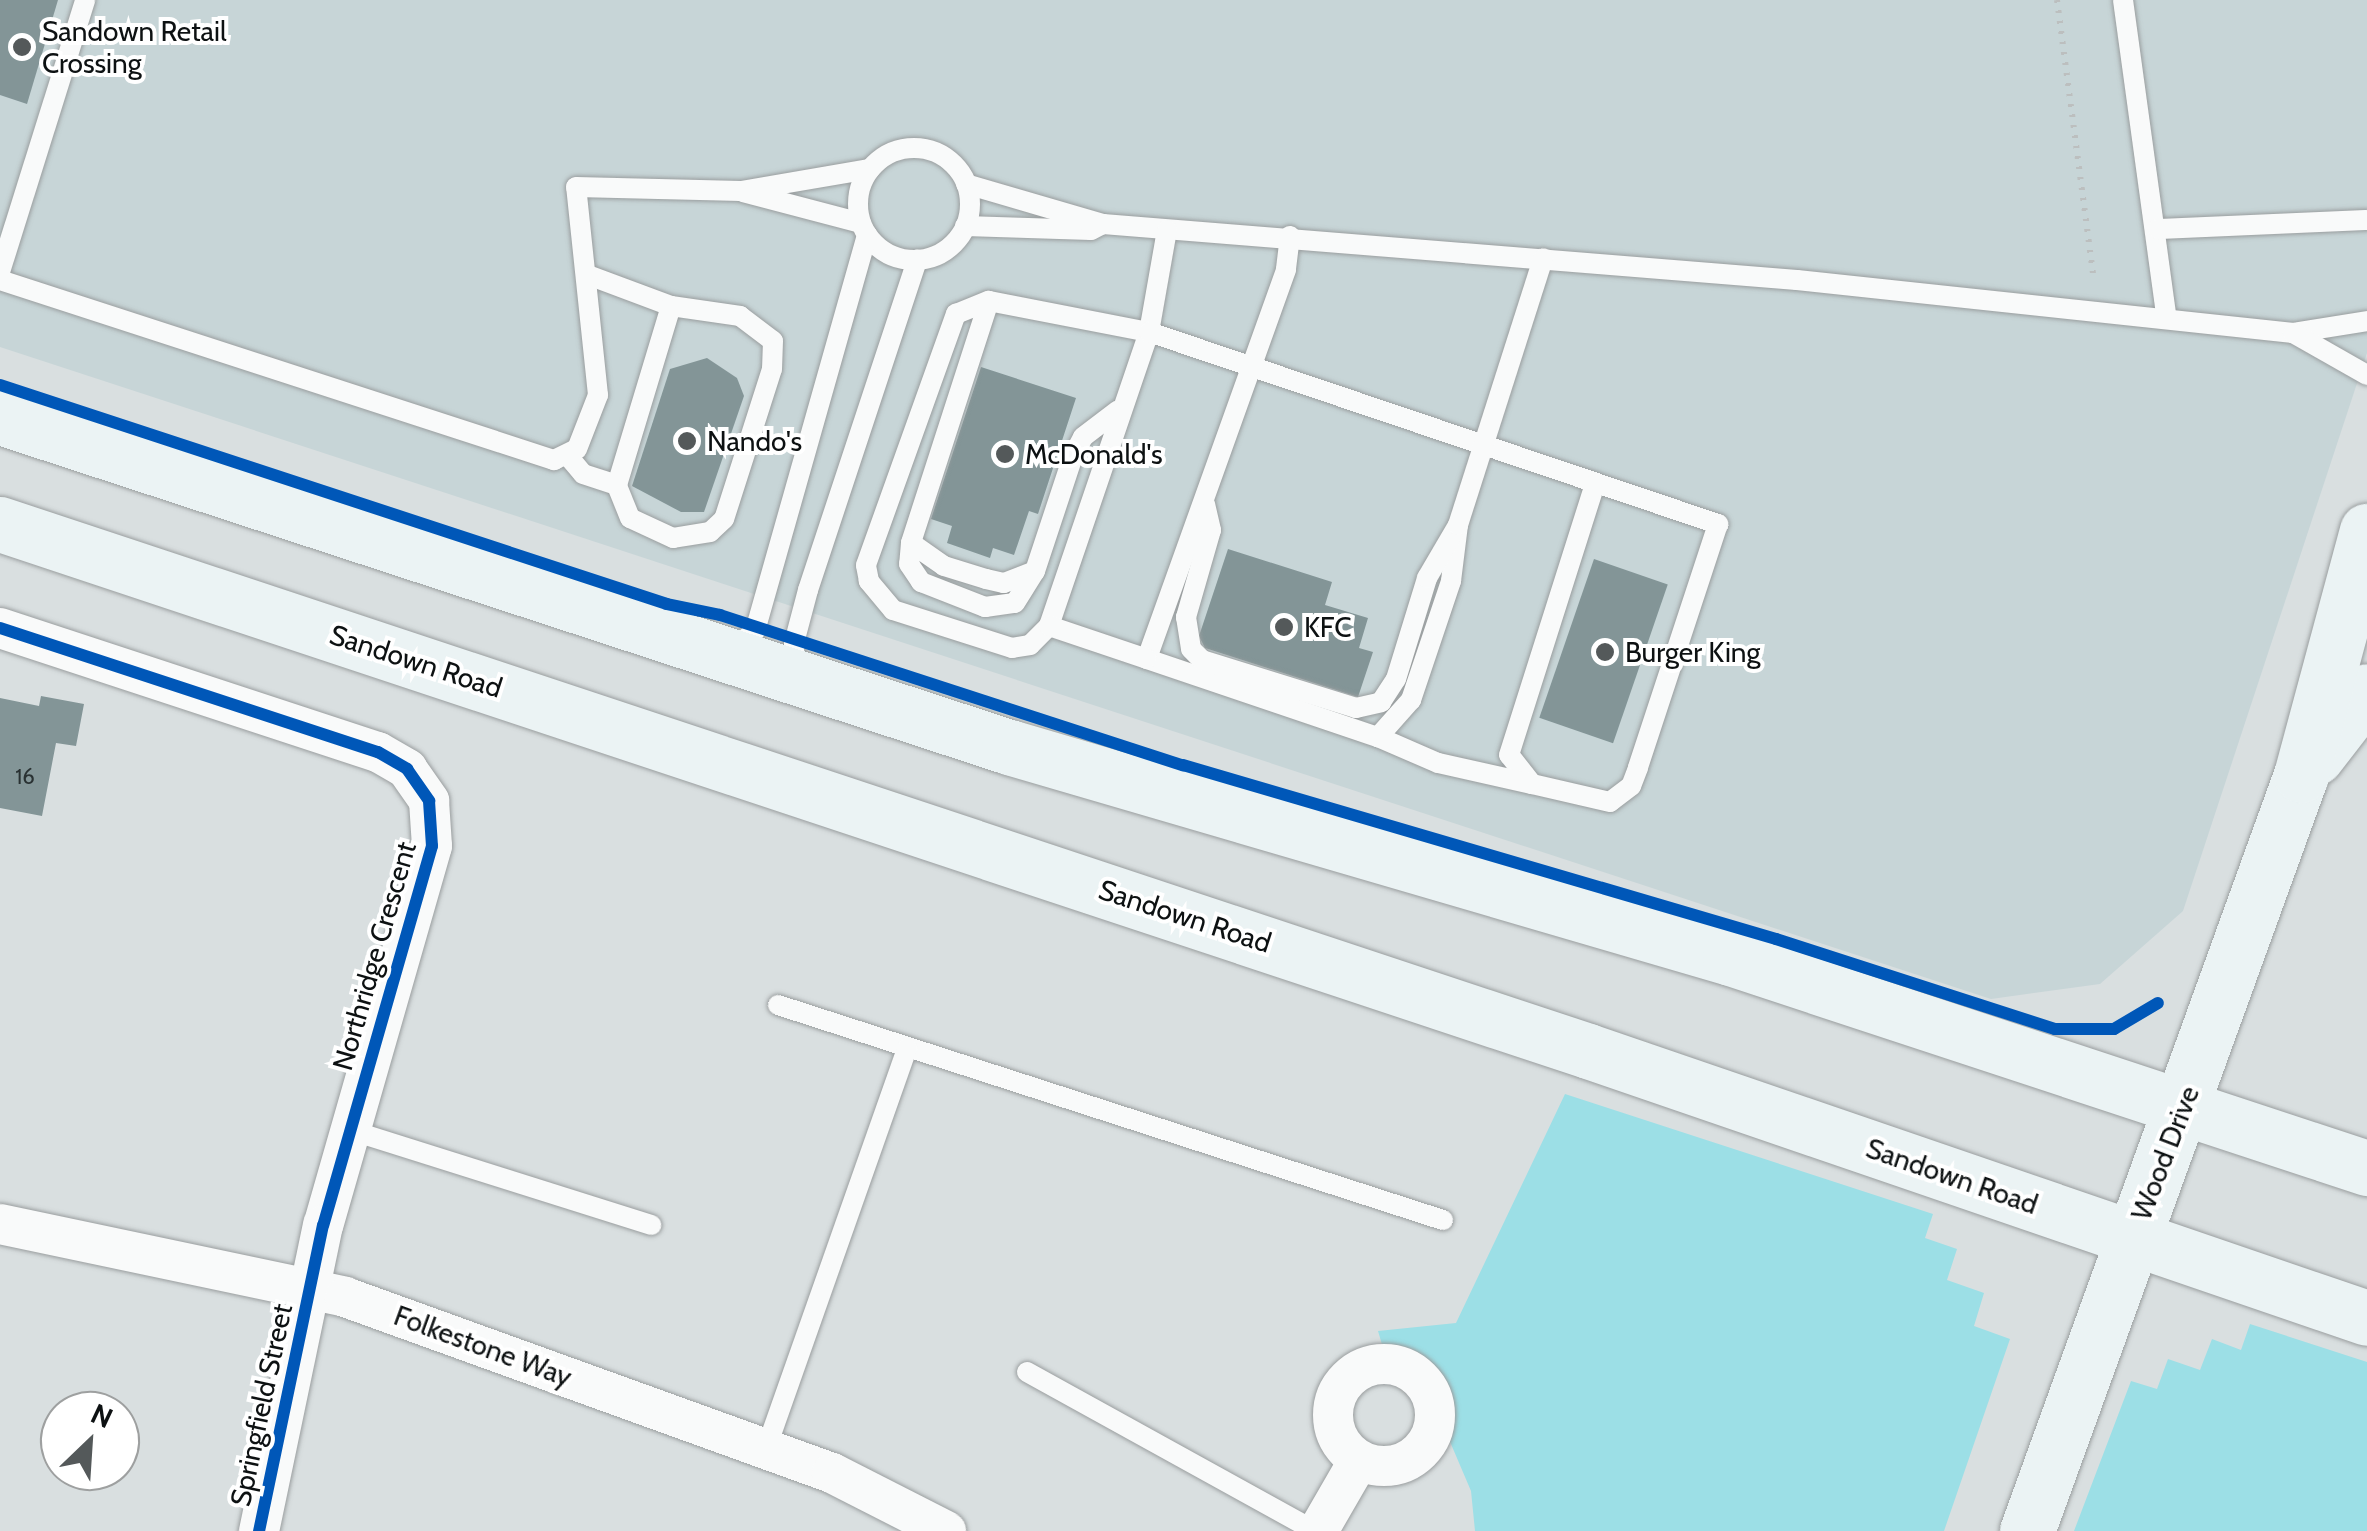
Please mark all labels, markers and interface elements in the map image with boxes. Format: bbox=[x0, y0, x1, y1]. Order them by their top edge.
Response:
place label: Sandown Retail Crossing bbox=[42, 14, 227, 80]
marker: Sandown Retail Crossing bbox=[11, 36, 33, 58]
place label: Nando's bbox=[707, 424, 802, 458]
marker: Nando's bbox=[676, 430, 698, 452]
place label: McDonald's bbox=[1025, 437, 1163, 471]
marker: McDonald's bbox=[994, 443, 1016, 465]
place label: KFC bbox=[1304, 610, 1352, 644]
marker: KFC bbox=[1273, 616, 1295, 638]
street label: Sandown Road bbox=[326, 617, 506, 705]
place label: Burger King bbox=[1625, 635, 1760, 669]
marker: Burger King bbox=[1594, 641, 1616, 663]
house number: 16 bbox=[15, 764, 35, 790]
street label: Northridge Crescent bbox=[325, 838, 423, 1074]
street label: Sandown Road bbox=[1095, 872, 1275, 960]
street label: Wood Drive bbox=[2124, 1081, 2206, 1225]
street label: Sandown Road bbox=[1862, 1131, 2042, 1221]
street label: Folkestone Way bbox=[390, 1298, 576, 1394]
street label: Springfield Street bbox=[223, 1301, 299, 1509]
north arrow bbox=[40, 1391, 140, 1491]
text: N bbox=[86, 1396, 118, 1435]

